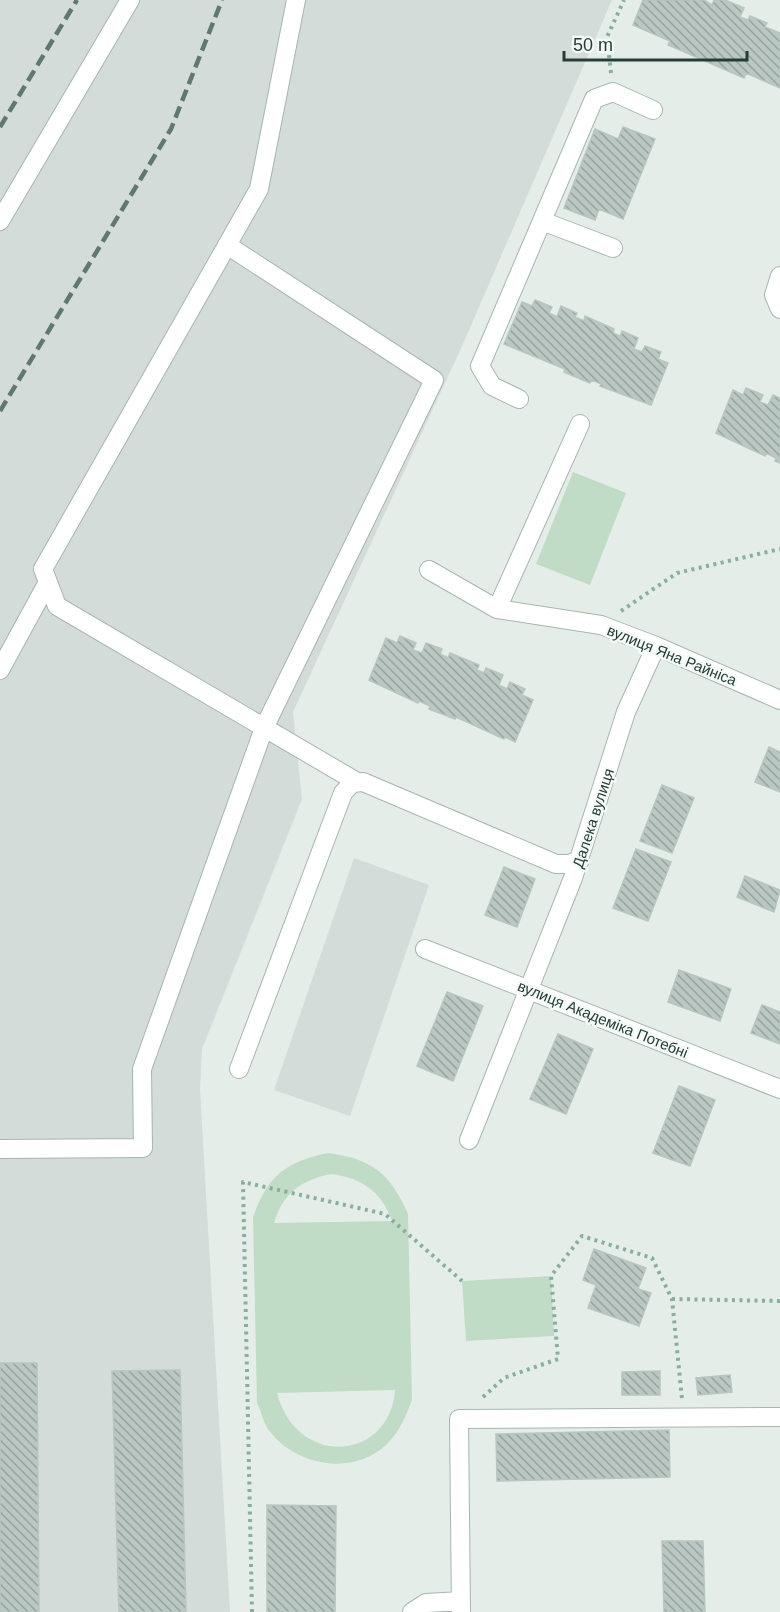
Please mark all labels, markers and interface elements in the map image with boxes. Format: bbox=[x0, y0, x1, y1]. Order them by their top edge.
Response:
scale bar bbox=[564, 24, 747, 62]
text: 50 m bbox=[573, 35, 613, 55]
street label: вулиця Яна Райніса bbox=[605, 621, 740, 689]
street label: Далека вулиця bbox=[569, 766, 617, 870]
street label: вулиця Академіка Потебні bbox=[515, 977, 691, 1061]

